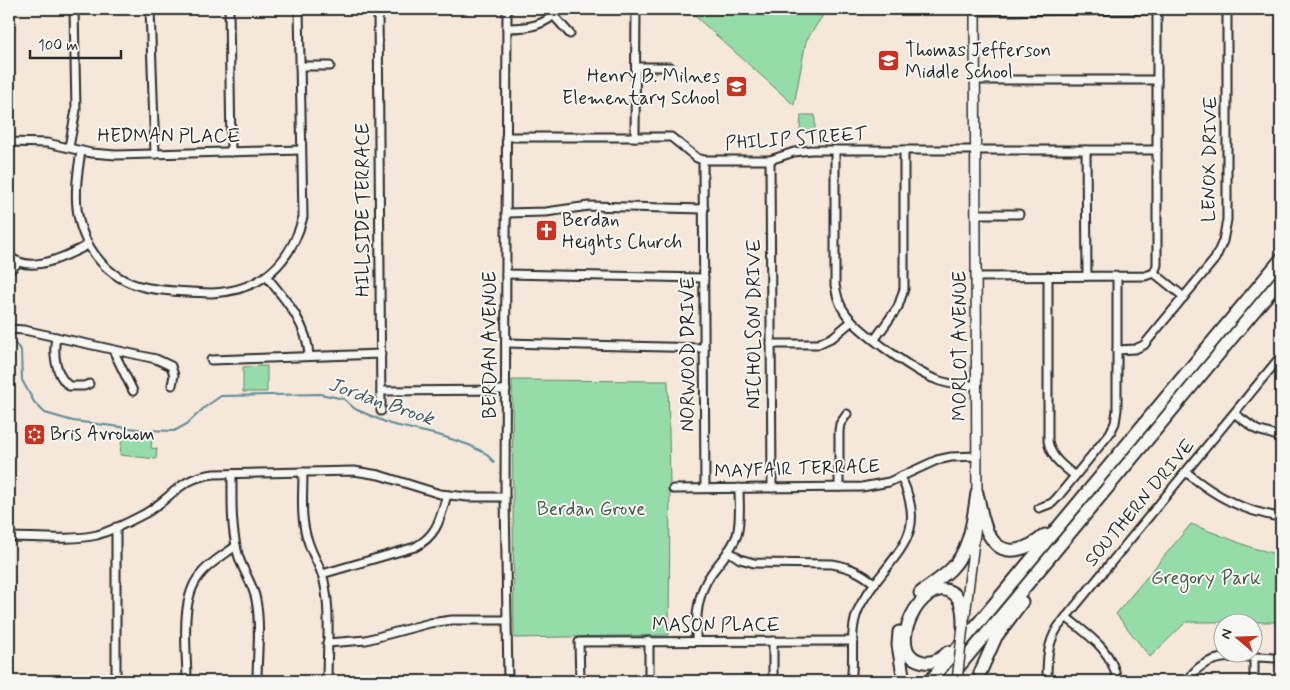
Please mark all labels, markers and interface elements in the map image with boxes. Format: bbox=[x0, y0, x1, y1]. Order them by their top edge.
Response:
scale bar bbox=[30, 28, 121, 60]
text: 100 m bbox=[38, 36, 78, 56]
place label: Thomas Jefferson Middle School bbox=[905, 38, 1051, 85]
school or university icon: Thomas Jefferson Middle School bbox=[877, 49, 901, 73]
place label: Henry B. Milnes Elementary School bbox=[562, 64, 721, 111]
school or university icon: Henry B. Milnes Elementary School bbox=[724, 75, 748, 99]
street label: LENOX DRIVE bbox=[1196, 96, 1224, 222]
street label: PHILIP STREET bbox=[724, 121, 869, 156]
street label: HILLSIDE TERRACE bbox=[351, 123, 376, 297]
street label: HEDMAN PLACE bbox=[98, 124, 240, 149]
place label: Berdan Heights Church bbox=[562, 208, 682, 256]
church icon: Berdan Heights Church bbox=[534, 219, 558, 243]
street label: NICHOLSON DRIVE bbox=[742, 239, 767, 409]
street label: BERDAN AVENUE bbox=[478, 271, 503, 419]
street label: MORLOT AVENUE bbox=[948, 271, 973, 421]
street label: NORWOOD DRIVE bbox=[676, 276, 701, 432]
water label: Jordan Brook bbox=[325, 371, 439, 433]
synagogue icon: Bris Avrohom bbox=[22, 422, 46, 446]
place label: Bris Avrohom bbox=[50, 422, 155, 447]
street label: SOUTHERN DRIVE bbox=[1079, 434, 1201, 572]
street label: MAYFAIR TERRACE bbox=[714, 454, 880, 484]
park label: Berdan Grove bbox=[537, 497, 645, 522]
park label: Gregory Park bbox=[1151, 566, 1261, 593]
north arrow bbox=[1212, 612, 1262, 662]
street label: MASON PLACE bbox=[652, 613, 780, 638]
text: N bbox=[1217, 627, 1237, 641]

